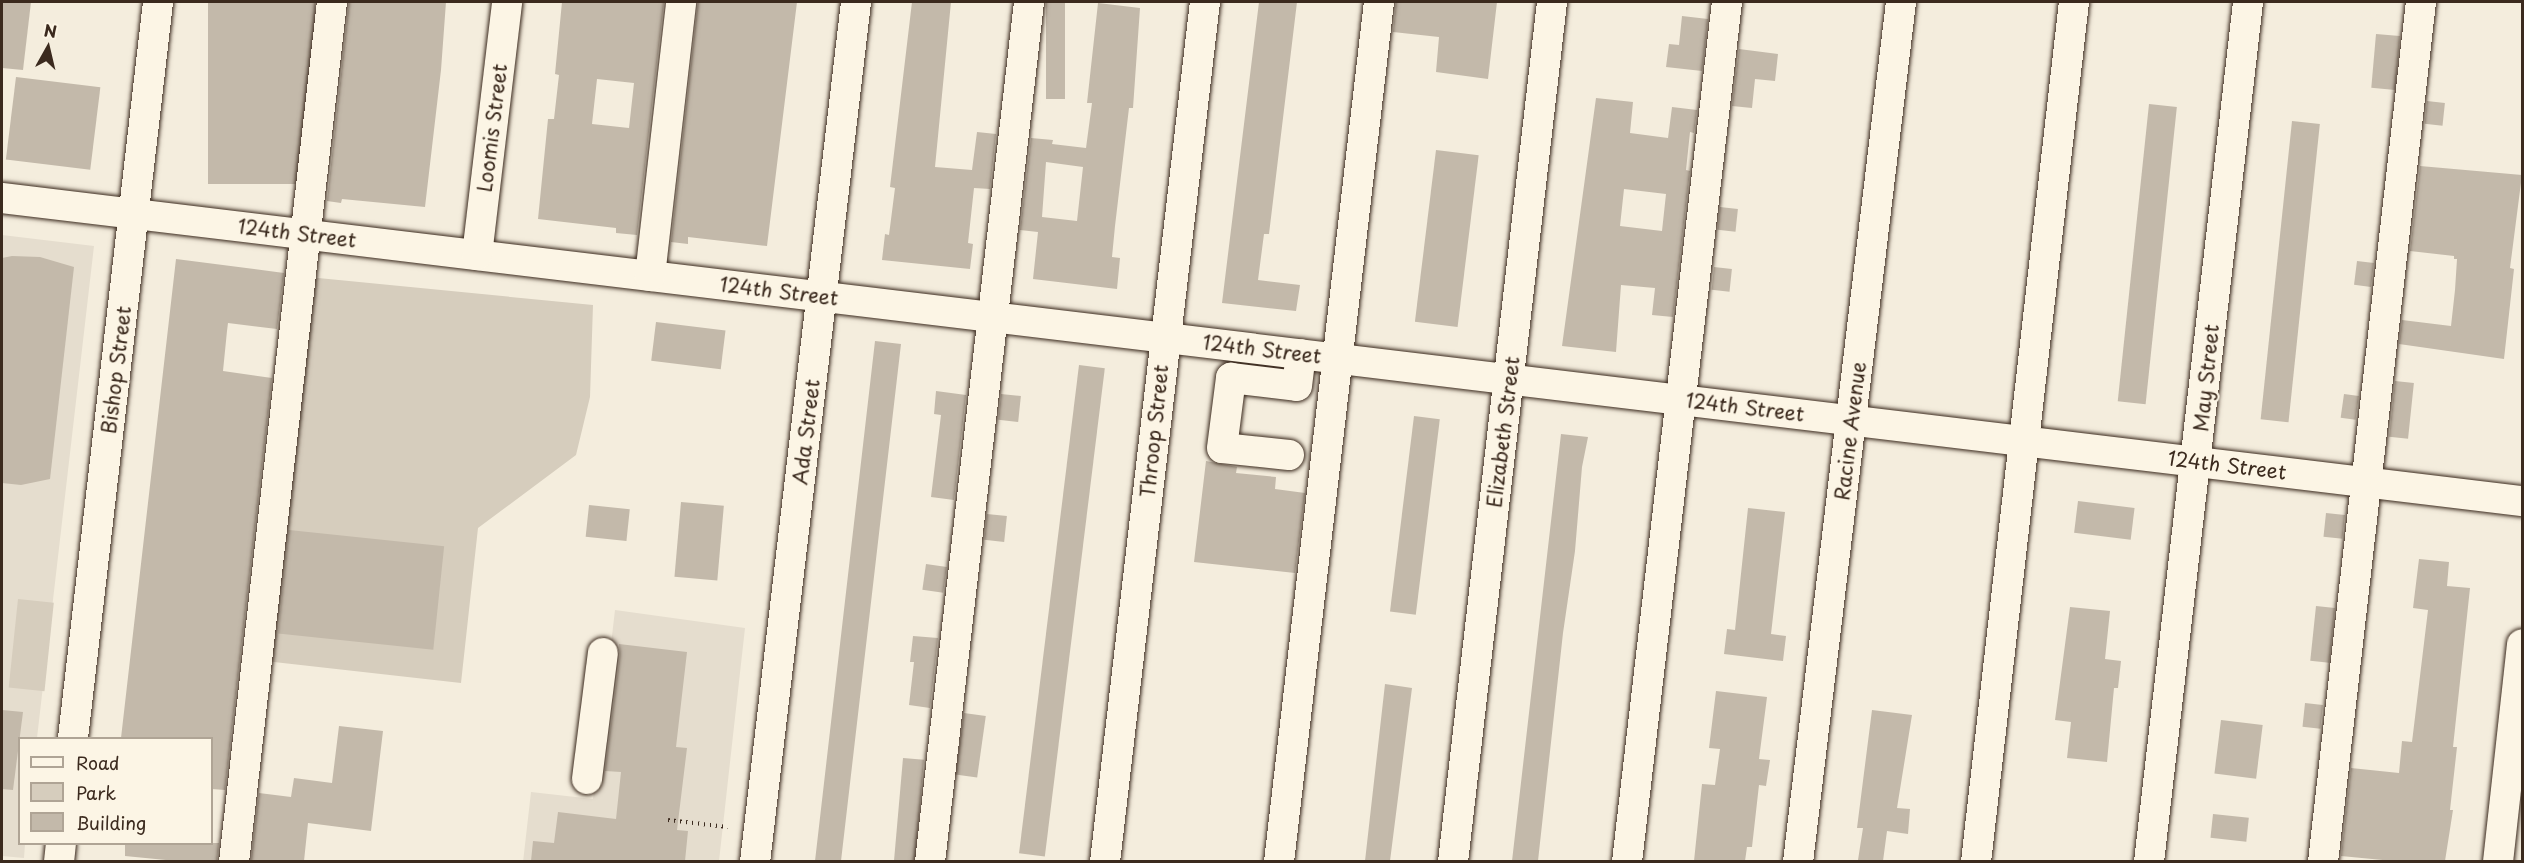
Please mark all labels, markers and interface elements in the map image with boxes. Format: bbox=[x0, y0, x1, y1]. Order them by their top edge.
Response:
text: N bbox=[43, 17, 58, 43]
north arrow bbox=[18, 18, 78, 78]
street label: Loomis Street bbox=[472, 61, 512, 195]
street label: 124th Street bbox=[236, 214, 358, 252]
street label: 124th Street bbox=[718, 272, 840, 310]
street label: Bishop Street bbox=[96, 304, 136, 436]
street label: May Street bbox=[2188, 323, 2224, 433]
street label: 124th Street bbox=[1201, 330, 1323, 368]
street label: Elizabeth Street bbox=[1482, 354, 1524, 510]
street label: Racine Avenue bbox=[1830, 360, 1870, 502]
street label: Throop Street bbox=[1135, 363, 1173, 499]
street label: Ada Street bbox=[788, 378, 824, 486]
street label: 124th Street bbox=[1684, 388, 1806, 426]
street label: 124th Street bbox=[2166, 446, 2288, 484]
legend bbox=[18, 737, 213, 845]
text: Road bbox=[76, 749, 120, 776]
text: Park bbox=[76, 779, 116, 806]
text: Building bbox=[76, 809, 146, 836]

